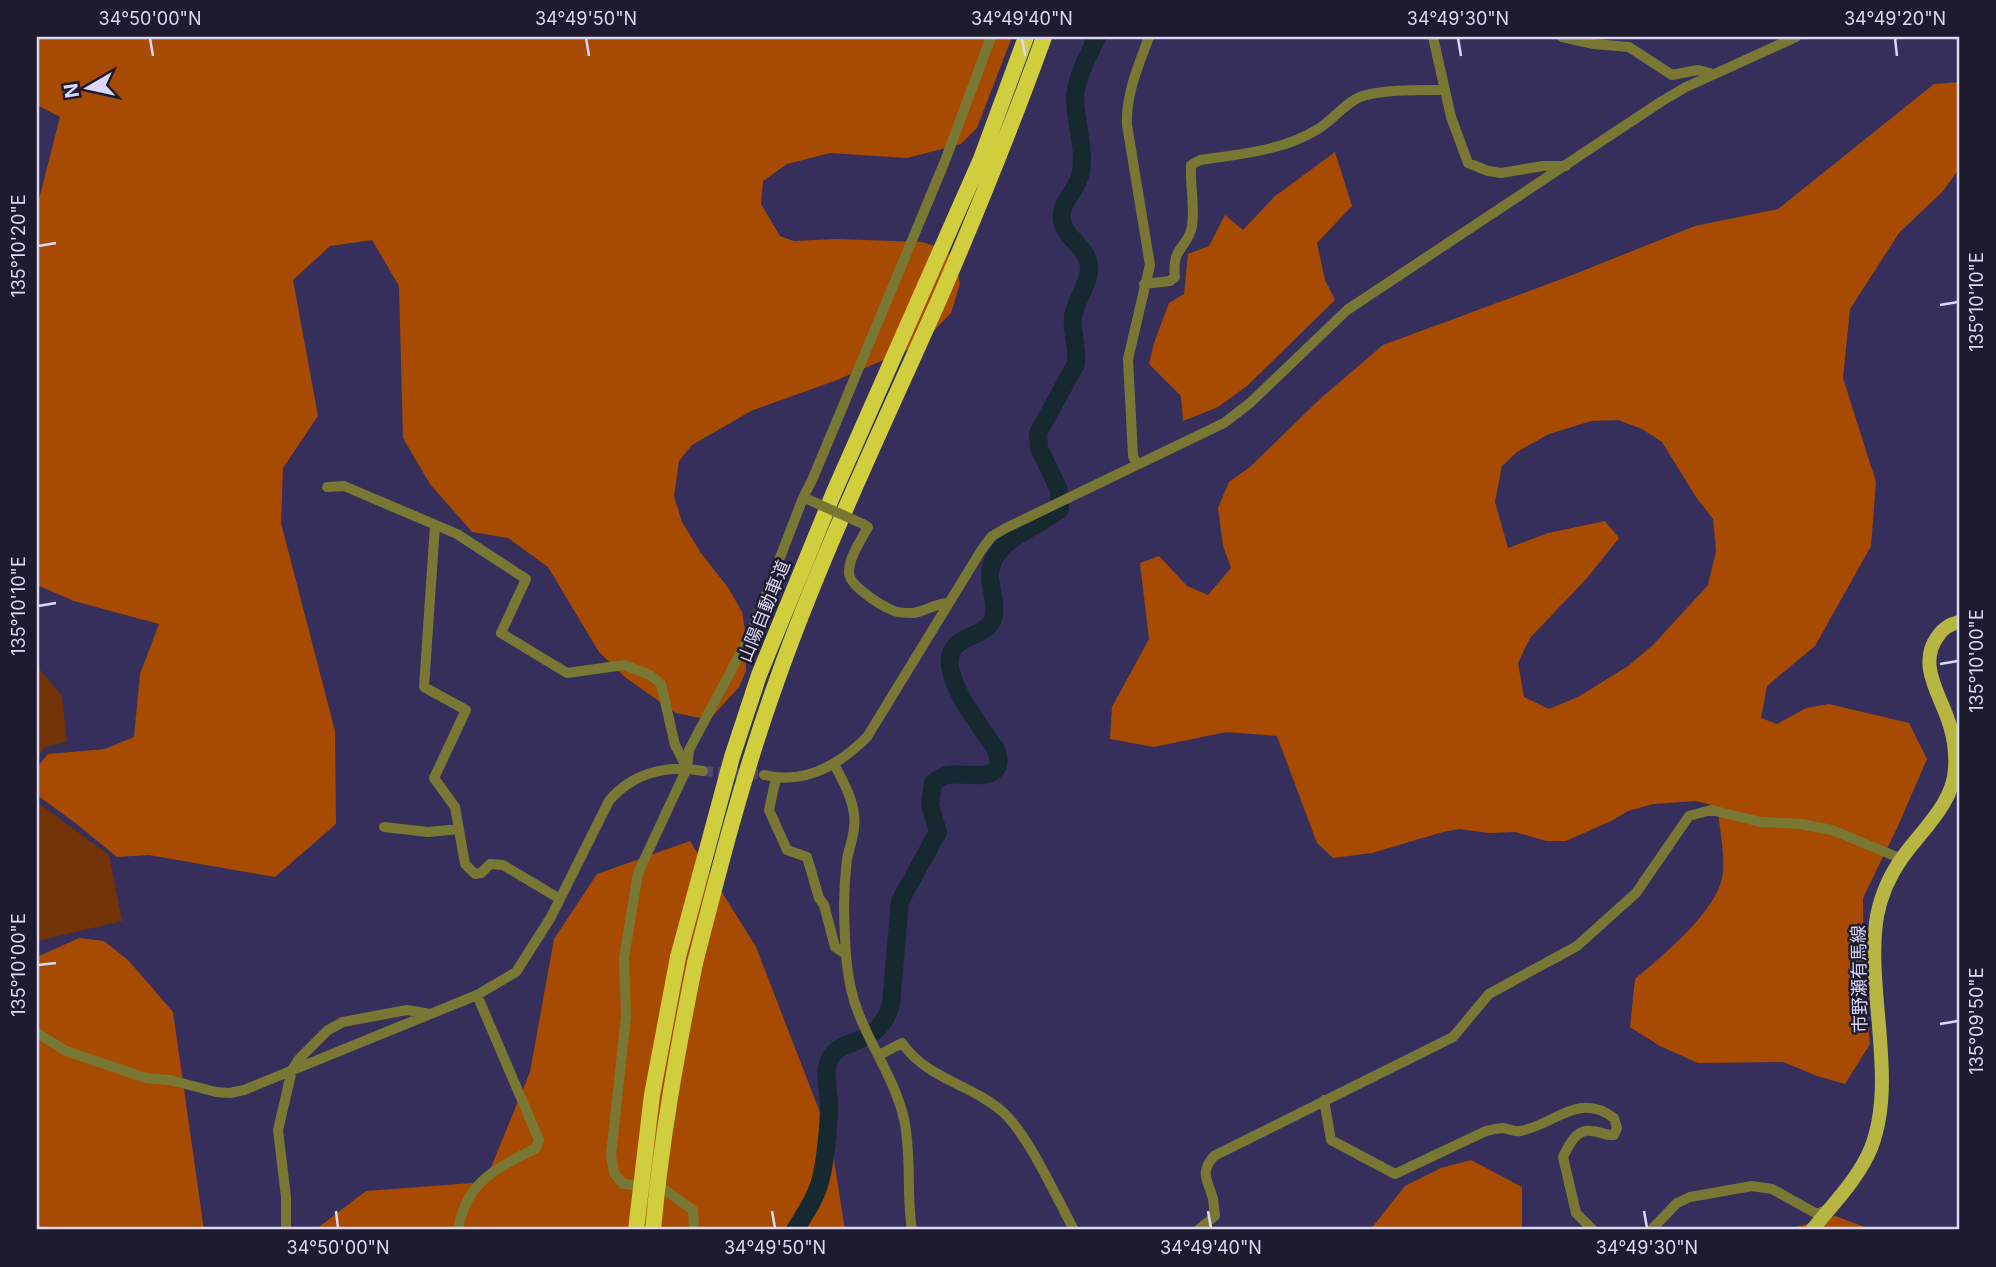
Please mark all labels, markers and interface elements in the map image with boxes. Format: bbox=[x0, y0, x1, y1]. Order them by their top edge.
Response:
text: 34°50'00"N bbox=[99, 8, 201, 29]
text: 34°49'50"N bbox=[535, 8, 637, 29]
text: 34°49'40"N bbox=[971, 8, 1073, 29]
text: 34°49'30"N bbox=[1407, 8, 1509, 29]
text: 34°49'20"N bbox=[1844, 8, 1946, 29]
north arrow bbox=[52, 52, 122, 122]
text: N bbox=[59, 82, 84, 100]
text: 135°10'20"E bbox=[8, 194, 29, 298]
text: 135°10'10"E bbox=[1966, 252, 1987, 352]
text: 135°10'10"E bbox=[8, 556, 29, 656]
street label: 山陽自動車道 bbox=[734, 557, 794, 665]
text: 135°10'00"E bbox=[1966, 609, 1987, 713]
text: 135°10'00"E bbox=[8, 913, 29, 1017]
street label: 市野瀬有馬線 bbox=[1848, 925, 1870, 1033]
text: 135°09'50"E bbox=[1966, 968, 1987, 1075]
text: 34°50'00"N bbox=[287, 1237, 389, 1258]
text: 34°49'50"N bbox=[724, 1237, 826, 1258]
text: 34°49'40"N bbox=[1160, 1237, 1262, 1258]
text: 34°49'30"N bbox=[1596, 1237, 1698, 1258]

